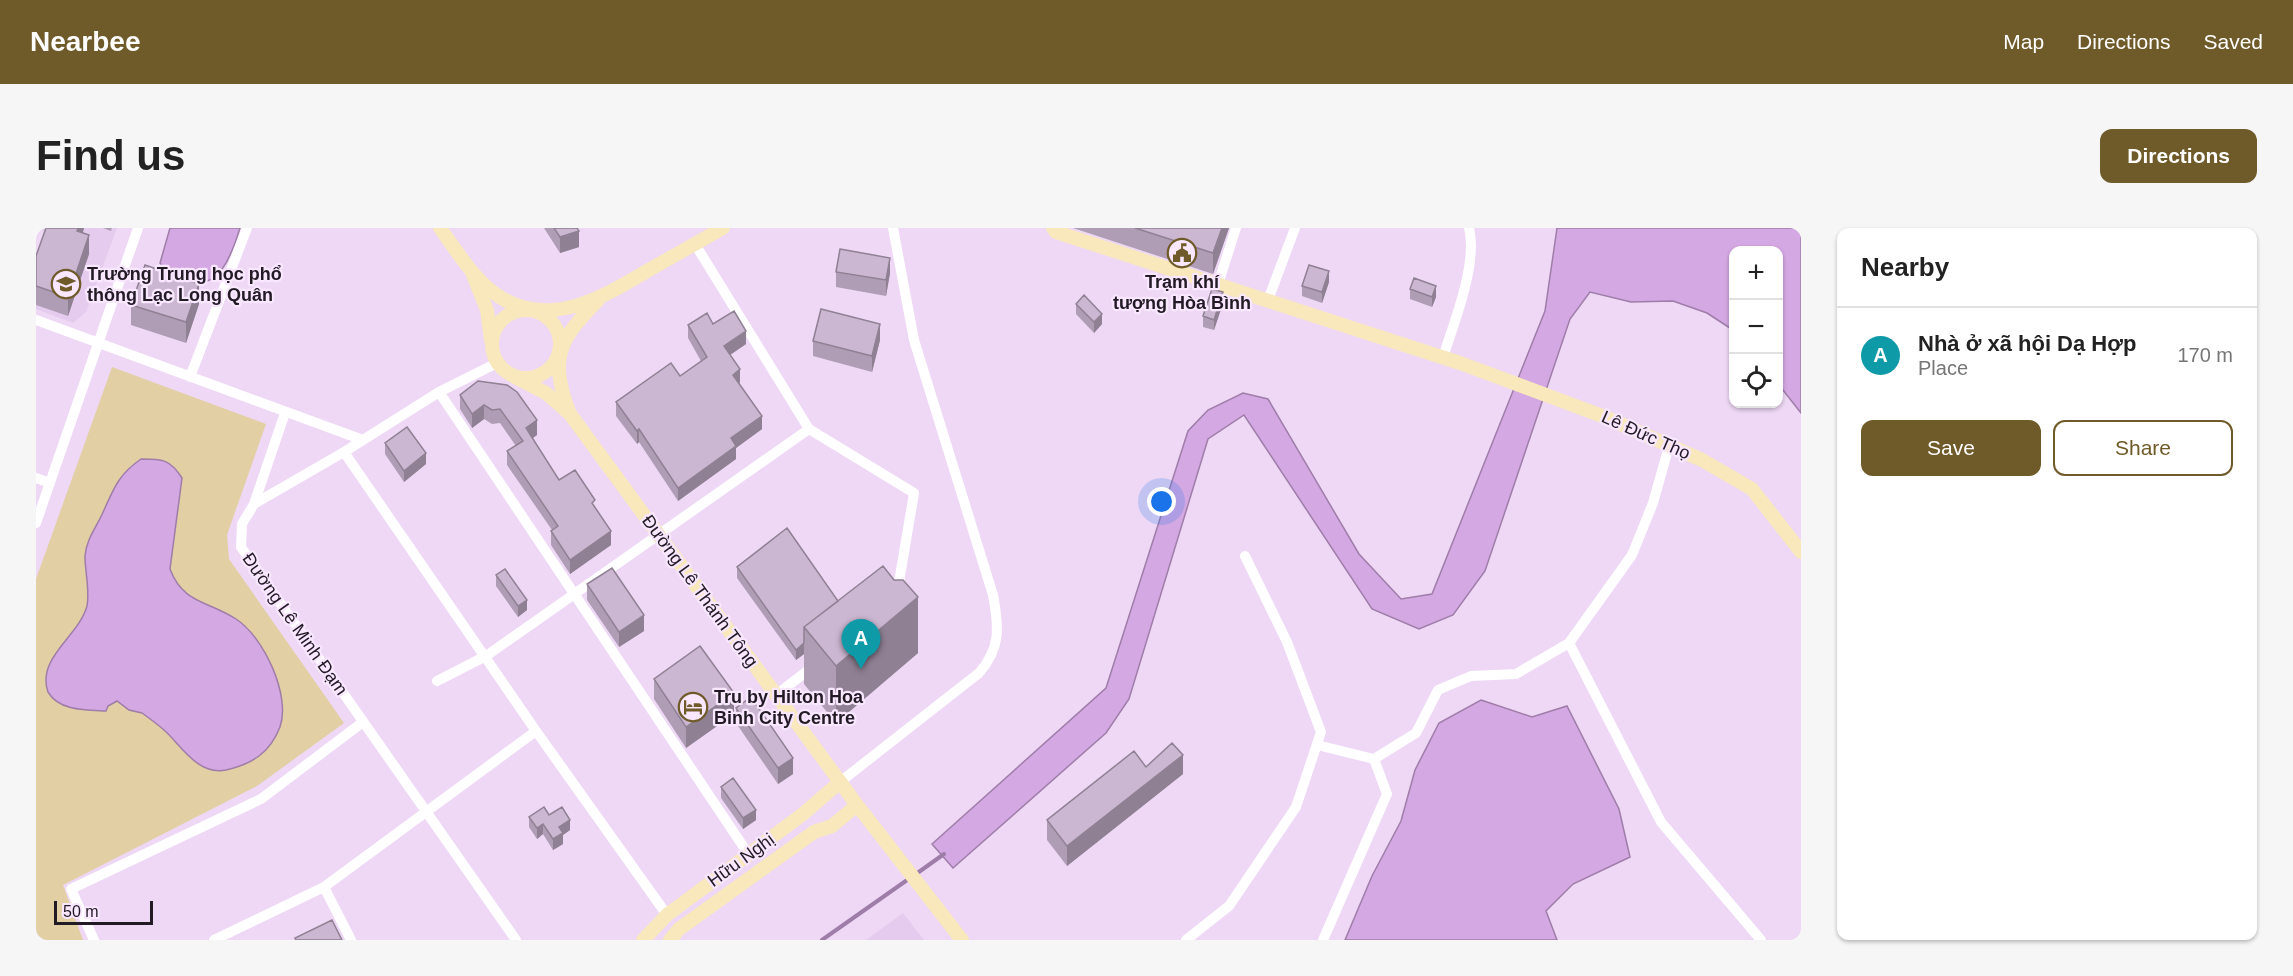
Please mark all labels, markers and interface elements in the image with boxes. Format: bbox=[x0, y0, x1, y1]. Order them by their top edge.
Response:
text: Nearbee bbox=[30, 26, 141, 57]
text: Map bbox=[2003, 30, 2044, 53]
text: Directions bbox=[2077, 30, 2170, 53]
text: Saved bbox=[2203, 30, 2263, 53]
button: Directions bbox=[2100, 129, 2257, 183]
text: Find us bbox=[36, 132, 185, 179]
public building icon: Trạm khí tượng Hòa Bình bbox=[1166, 237, 1198, 269]
map controls bbox=[1729, 246, 1783, 408]
button: + bbox=[1729, 246, 1783, 300]
text: Nearby bbox=[1861, 252, 1949, 282]
place label: Trường Trung học phổ thông Lạc Long Quân bbox=[87, 264, 282, 305]
school or university icon: Trường Trung học phổ thông Lạc Long Quân bbox=[50, 268, 82, 300]
place label: Trạm khí tượng Hòa Bình bbox=[1113, 272, 1251, 313]
button: − bbox=[1729, 300, 1783, 354]
text: Nhà ở xã hội Dạ Hợp bbox=[1918, 331, 2136, 356]
text: A bbox=[1873, 344, 1888, 366]
text: 170 m bbox=[2177, 344, 2233, 366]
button: locate bbox=[1729, 354, 1783, 408]
text: Place bbox=[1918, 357, 1968, 379]
street label: Lê Đức Thọ bbox=[1599, 407, 1693, 463]
button: Save bbox=[1861, 420, 2041, 476]
button: Share bbox=[2053, 420, 2233, 476]
your location bbox=[1147, 487, 1176, 516]
street label: Đường Lê Thánh Tông bbox=[638, 511, 762, 671]
street label: Đường Lê Minh Đạm bbox=[238, 549, 352, 699]
pin: A bbox=[842, 620, 880, 669]
place label: Tru by Hilton Hoa Binh City Centre bbox=[714, 687, 864, 728]
hotel icon: Tru by Hilton Hoa Binh City Centre bbox=[677, 691, 709, 723]
street label: Hữu Nghị bbox=[704, 829, 778, 891]
scale bar bbox=[54, 898, 153, 926]
text: 50 m bbox=[63, 903, 99, 920]

